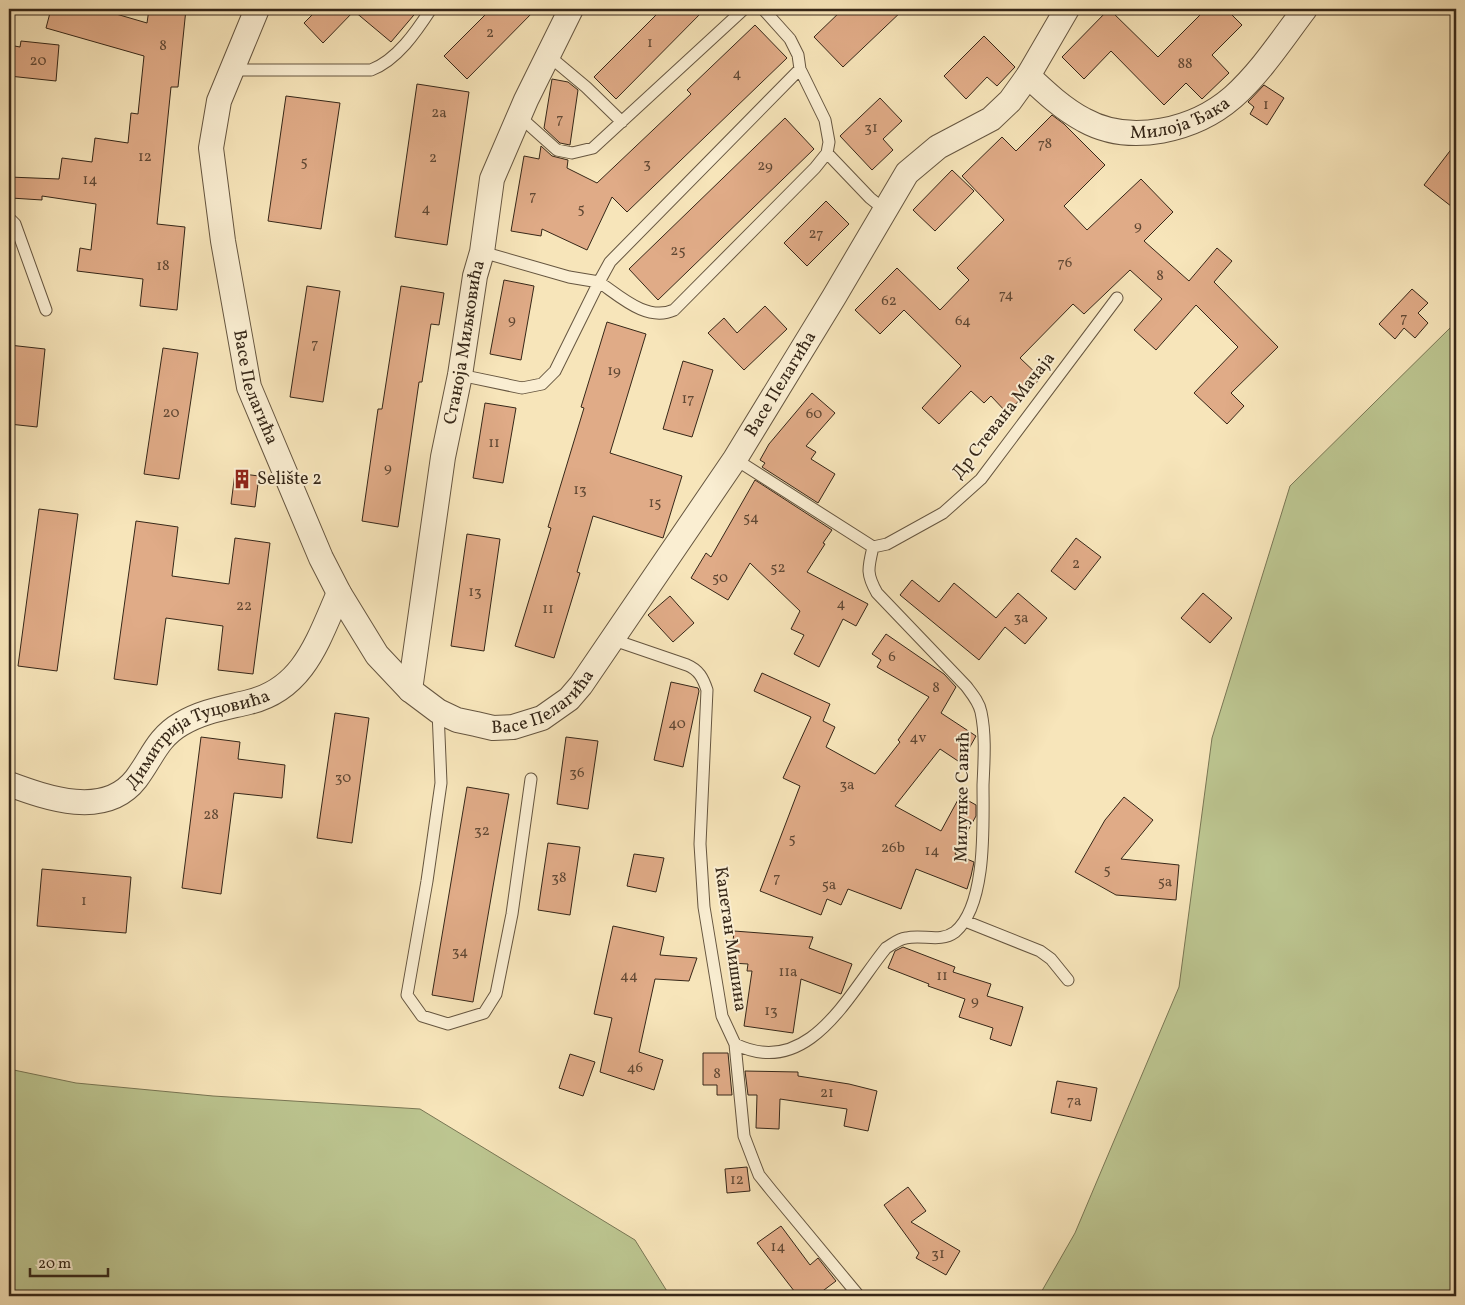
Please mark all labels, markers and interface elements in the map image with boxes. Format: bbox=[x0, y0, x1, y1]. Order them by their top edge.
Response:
house number: 2 bbox=[486, 23, 494, 44]
house number: 1 bbox=[647, 33, 653, 54]
house number: 8 bbox=[159, 36, 167, 57]
house number: 20 bbox=[30, 51, 46, 72]
house number: 88 bbox=[1177, 54, 1193, 75]
house number: 4 bbox=[733, 64, 742, 85]
street label: Милоја Ђака bbox=[1130, 91, 1235, 146]
house number: 1 bbox=[1263, 95, 1269, 116]
house number: 2a bbox=[431, 103, 447, 124]
house number: 7 bbox=[556, 109, 564, 130]
house number: 31 bbox=[864, 118, 878, 139]
house number: 78 bbox=[1038, 134, 1052, 155]
house number: 12 bbox=[138, 147, 152, 168]
house number: 2 bbox=[429, 148, 437, 169]
house number: 5 bbox=[300, 152, 308, 173]
house number: 3 bbox=[643, 154, 651, 175]
house number: 29 bbox=[757, 156, 773, 177]
house number: 14 bbox=[83, 170, 97, 191]
house number: 7 bbox=[529, 186, 537, 207]
house number: 4 bbox=[422, 199, 431, 220]
house number: 5 bbox=[577, 199, 585, 220]
house number: 9 bbox=[1134, 216, 1142, 237]
house number: 27 bbox=[809, 224, 823, 245]
house number: 25 bbox=[670, 241, 686, 262]
house number: 76 bbox=[1058, 253, 1072, 274]
house number: 18 bbox=[156, 256, 170, 277]
street label: Станоја Миљковића bbox=[438, 257, 492, 427]
house number: 8 bbox=[1156, 266, 1164, 287]
house number: 74 bbox=[999, 285, 1013, 306]
house number: 62 bbox=[881, 291, 897, 312]
house number: 7 bbox=[1400, 308, 1408, 329]
house number: 9 bbox=[508, 310, 516, 331]
house number: 64 bbox=[955, 311, 971, 332]
street label: Васе Пелагића bbox=[739, 327, 823, 442]
street label: Васе Пелагића bbox=[227, 328, 284, 449]
house number: 7 bbox=[311, 334, 319, 355]
street label: Др Стевана Мачаја bbox=[946, 347, 1062, 485]
house number: 19 bbox=[607, 361, 621, 382]
house number: 17 bbox=[681, 389, 695, 410]
house number: 20 bbox=[163, 403, 179, 424]
house number: 60 bbox=[806, 404, 822, 425]
house number: 11 bbox=[488, 433, 500, 454]
house number: 9 bbox=[384, 458, 392, 479]
place label: Selište 2 bbox=[257, 467, 322, 492]
building icon: Selište 2 bbox=[231, 468, 253, 490]
house number: 13 bbox=[573, 480, 587, 501]
house number: 15 bbox=[648, 493, 662, 514]
house number: 54 bbox=[743, 508, 759, 529]
house number: 2 bbox=[1072, 554, 1080, 575]
house number: 52 bbox=[770, 558, 786, 579]
house number: 50 bbox=[712, 568, 728, 589]
house number: 13 bbox=[468, 582, 482, 603]
house number: 4 bbox=[837, 594, 846, 615]
house number: 22 bbox=[236, 596, 252, 617]
house number: 11 bbox=[542, 599, 554, 620]
house number: 3a bbox=[1013, 608, 1029, 629]
house number: 6 bbox=[888, 647, 896, 668]
street label: Васе Пелагића bbox=[491, 665, 600, 741]
house number: 8 bbox=[932, 678, 940, 699]
street label: Димитрија Туцовића bbox=[120, 684, 274, 795]
house number: 40 bbox=[668, 714, 686, 735]
house number: 4v bbox=[910, 728, 927, 749]
street label: Милунке Савић bbox=[949, 731, 977, 863]
house number: 36 bbox=[569, 763, 585, 784]
house number: 30 bbox=[335, 768, 351, 789]
house number: 3a bbox=[839, 775, 855, 796]
house number: 28 bbox=[203, 805, 219, 826]
house number: 32 bbox=[474, 821, 490, 842]
house number: 5 bbox=[788, 829, 796, 850]
house number: 26b bbox=[881, 838, 905, 859]
house number: 14 bbox=[925, 841, 939, 862]
house number: 5 bbox=[1103, 860, 1111, 881]
street label: Капетан Мишина bbox=[707, 865, 753, 1013]
house number: 38 bbox=[551, 868, 567, 889]
house number: 7 bbox=[773, 868, 781, 889]
house number: 5a bbox=[1158, 872, 1172, 893]
house number: 5a bbox=[822, 875, 836, 896]
house number: 1 bbox=[81, 891, 87, 912]
house number: 34 bbox=[452, 942, 468, 963]
house number: 11a bbox=[778, 962, 798, 983]
house number: 44 bbox=[620, 966, 638, 987]
house number: 11 bbox=[936, 966, 948, 987]
house number: 9 bbox=[971, 991, 979, 1012]
house number: 13 bbox=[764, 1001, 778, 1022]
house number: 46 bbox=[627, 1058, 643, 1079]
house number: 8 bbox=[713, 1064, 721, 1085]
house number: 21 bbox=[820, 1083, 834, 1104]
house number: 7a bbox=[1067, 1091, 1081, 1112]
house number: 12 bbox=[730, 1170, 744, 1191]
house number: 14 bbox=[771, 1237, 785, 1258]
house number: 31 bbox=[931, 1244, 945, 1265]
scale bar bbox=[30, 1245, 108, 1277]
text: 20 m bbox=[38, 1254, 71, 1275]

